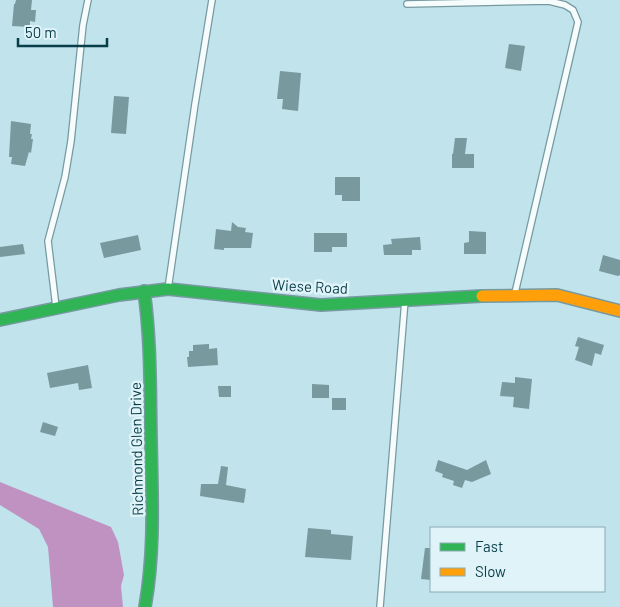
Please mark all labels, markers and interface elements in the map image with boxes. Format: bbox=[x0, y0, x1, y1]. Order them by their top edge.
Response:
scale bar bbox=[18, 15, 106, 47]
text: 50 m bbox=[25, 23, 57, 41]
street label: Wiese Road bbox=[271, 275, 349, 297]
street label: Richmond Glen Drive bbox=[126, 382, 146, 516]
legend bbox=[430, 527, 605, 592]
text: Fast bbox=[475, 537, 503, 555]
text: Slow bbox=[475, 562, 506, 580]

